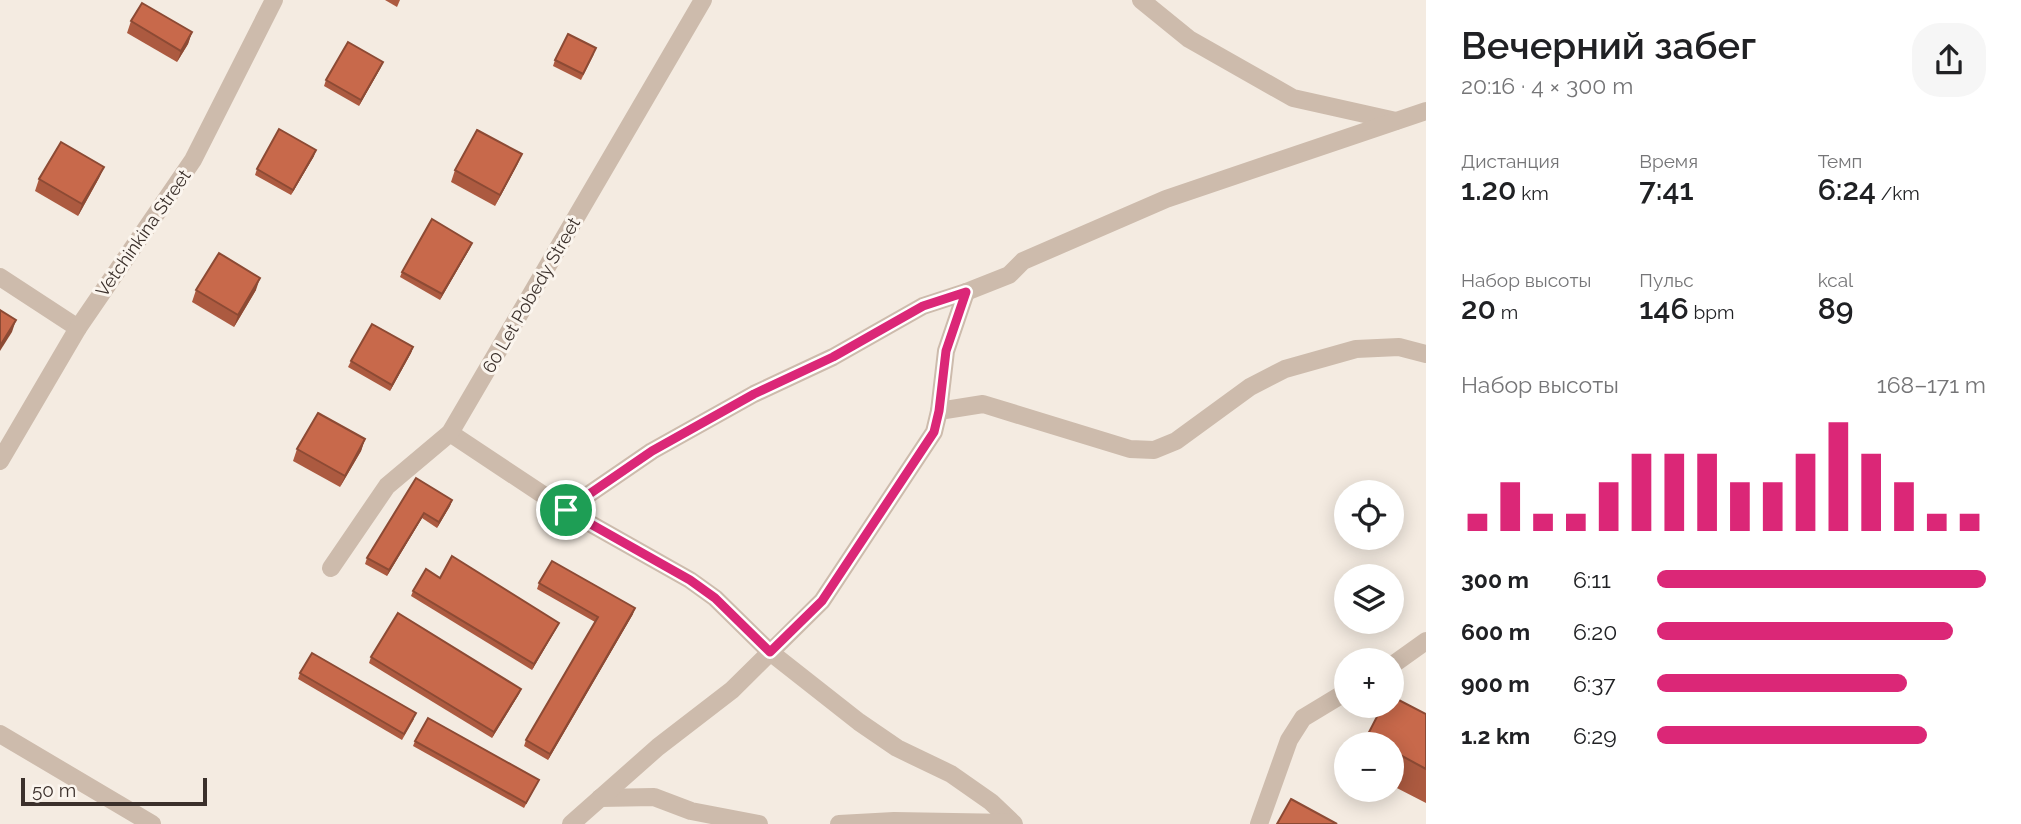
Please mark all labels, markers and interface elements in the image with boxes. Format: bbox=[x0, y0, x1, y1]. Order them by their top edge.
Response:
text: Вечерний забег bbox=[1461, 23, 1756, 68]
button: share bbox=[1912, 23, 1986, 97]
text: 20:16 · 4 × 300 m bbox=[1461, 72, 1633, 99]
text: Дистанция bbox=[1461, 150, 1560, 172]
text: Время bbox=[1639, 150, 1698, 172]
text: Темп bbox=[1818, 150, 1862, 172]
street label: Vetchinkina Street bbox=[91, 165, 195, 301]
text: 1.20 bbox=[1461, 172, 1516, 207]
text: 7:41 bbox=[1639, 172, 1694, 207]
text: 6:24 bbox=[1818, 172, 1876, 207]
text: km bbox=[1516, 182, 1549, 204]
text: /km bbox=[1876, 182, 1920, 204]
street label: 60 Let Pobedy Street bbox=[478, 213, 584, 377]
text: Набор высоты bbox=[1461, 269, 1591, 291]
text: Пульс bbox=[1639, 269, 1694, 291]
text: kcal bbox=[1818, 269, 1853, 291]
text: 20 bbox=[1461, 291, 1496, 326]
text: 146 bbox=[1639, 291, 1689, 326]
text: 89 bbox=[1818, 291, 1853, 326]
text: m bbox=[1496, 301, 1518, 323]
text: bpm bbox=[1689, 301, 1734, 323]
text: Набор высоты bbox=[1461, 371, 1619, 398]
text: 168–171 m bbox=[1877, 371, 1986, 398]
pin bbox=[536, 480, 596, 540]
map controls bbox=[1334, 480, 1404, 802]
button: locate bbox=[1334, 480, 1404, 550]
icon: arrive bbox=[547, 491, 585, 529]
button: layers bbox=[1334, 564, 1404, 634]
text: 300 m bbox=[1461, 566, 1529, 593]
text: 6:11 bbox=[1573, 566, 1611, 593]
text: 600 m bbox=[1461, 618, 1530, 645]
text: 6:20 bbox=[1573, 618, 1617, 645]
button: + bbox=[1334, 648, 1404, 718]
text: 900 m bbox=[1461, 670, 1530, 697]
text: 6:37 bbox=[1573, 670, 1616, 697]
text: 1.2 km bbox=[1461, 722, 1530, 749]
text: 6:29 bbox=[1573, 722, 1617, 749]
button: − bbox=[1334, 732, 1404, 802]
scale bar bbox=[21, 775, 206, 807]
text: 50 m bbox=[32, 779, 76, 801]

